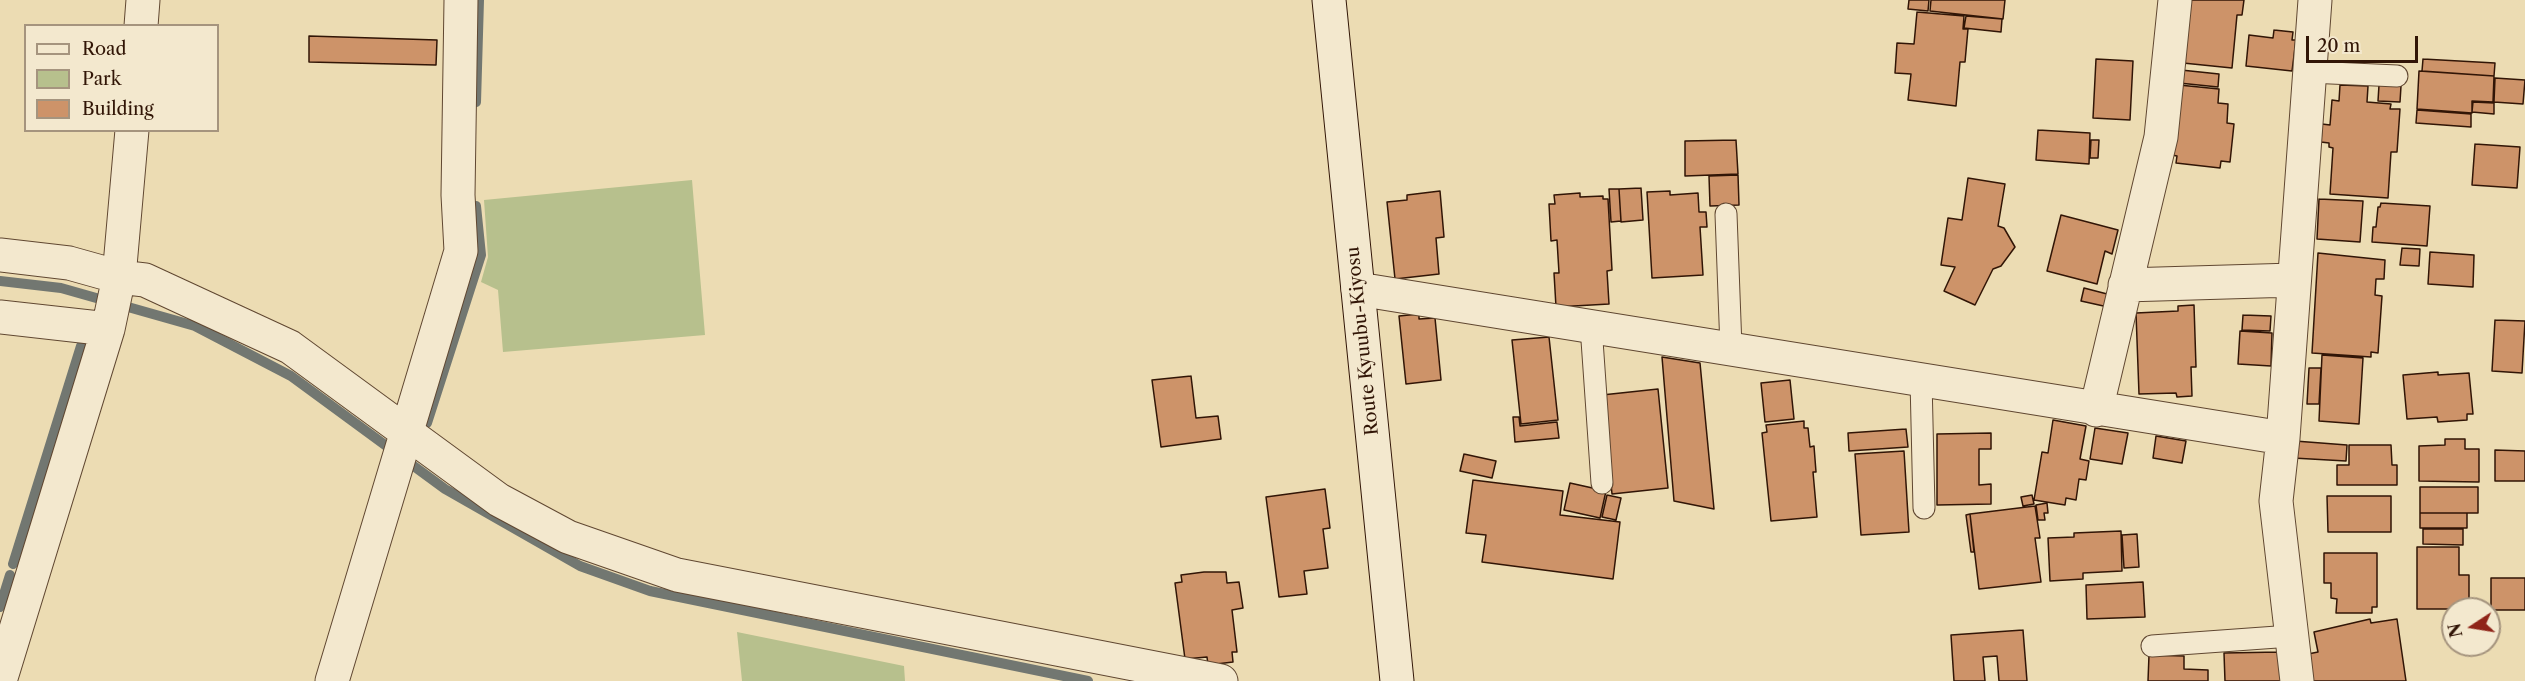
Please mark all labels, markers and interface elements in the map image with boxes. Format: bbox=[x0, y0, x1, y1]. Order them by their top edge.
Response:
legend bbox=[24, 24, 219, 132]
scale bar bbox=[2309, 24, 2422, 62]
text: 20 m bbox=[2317, 35, 2360, 57]
text: Road bbox=[82, 38, 127, 60]
text: Park bbox=[82, 68, 121, 90]
text: Building bbox=[82, 98, 154, 120]
street label: Route Kyuubu-Kiyosu bbox=[1342, 245, 1384, 437]
north arrow bbox=[2441, 597, 2501, 657]
text: N bbox=[2444, 621, 2467, 639]

